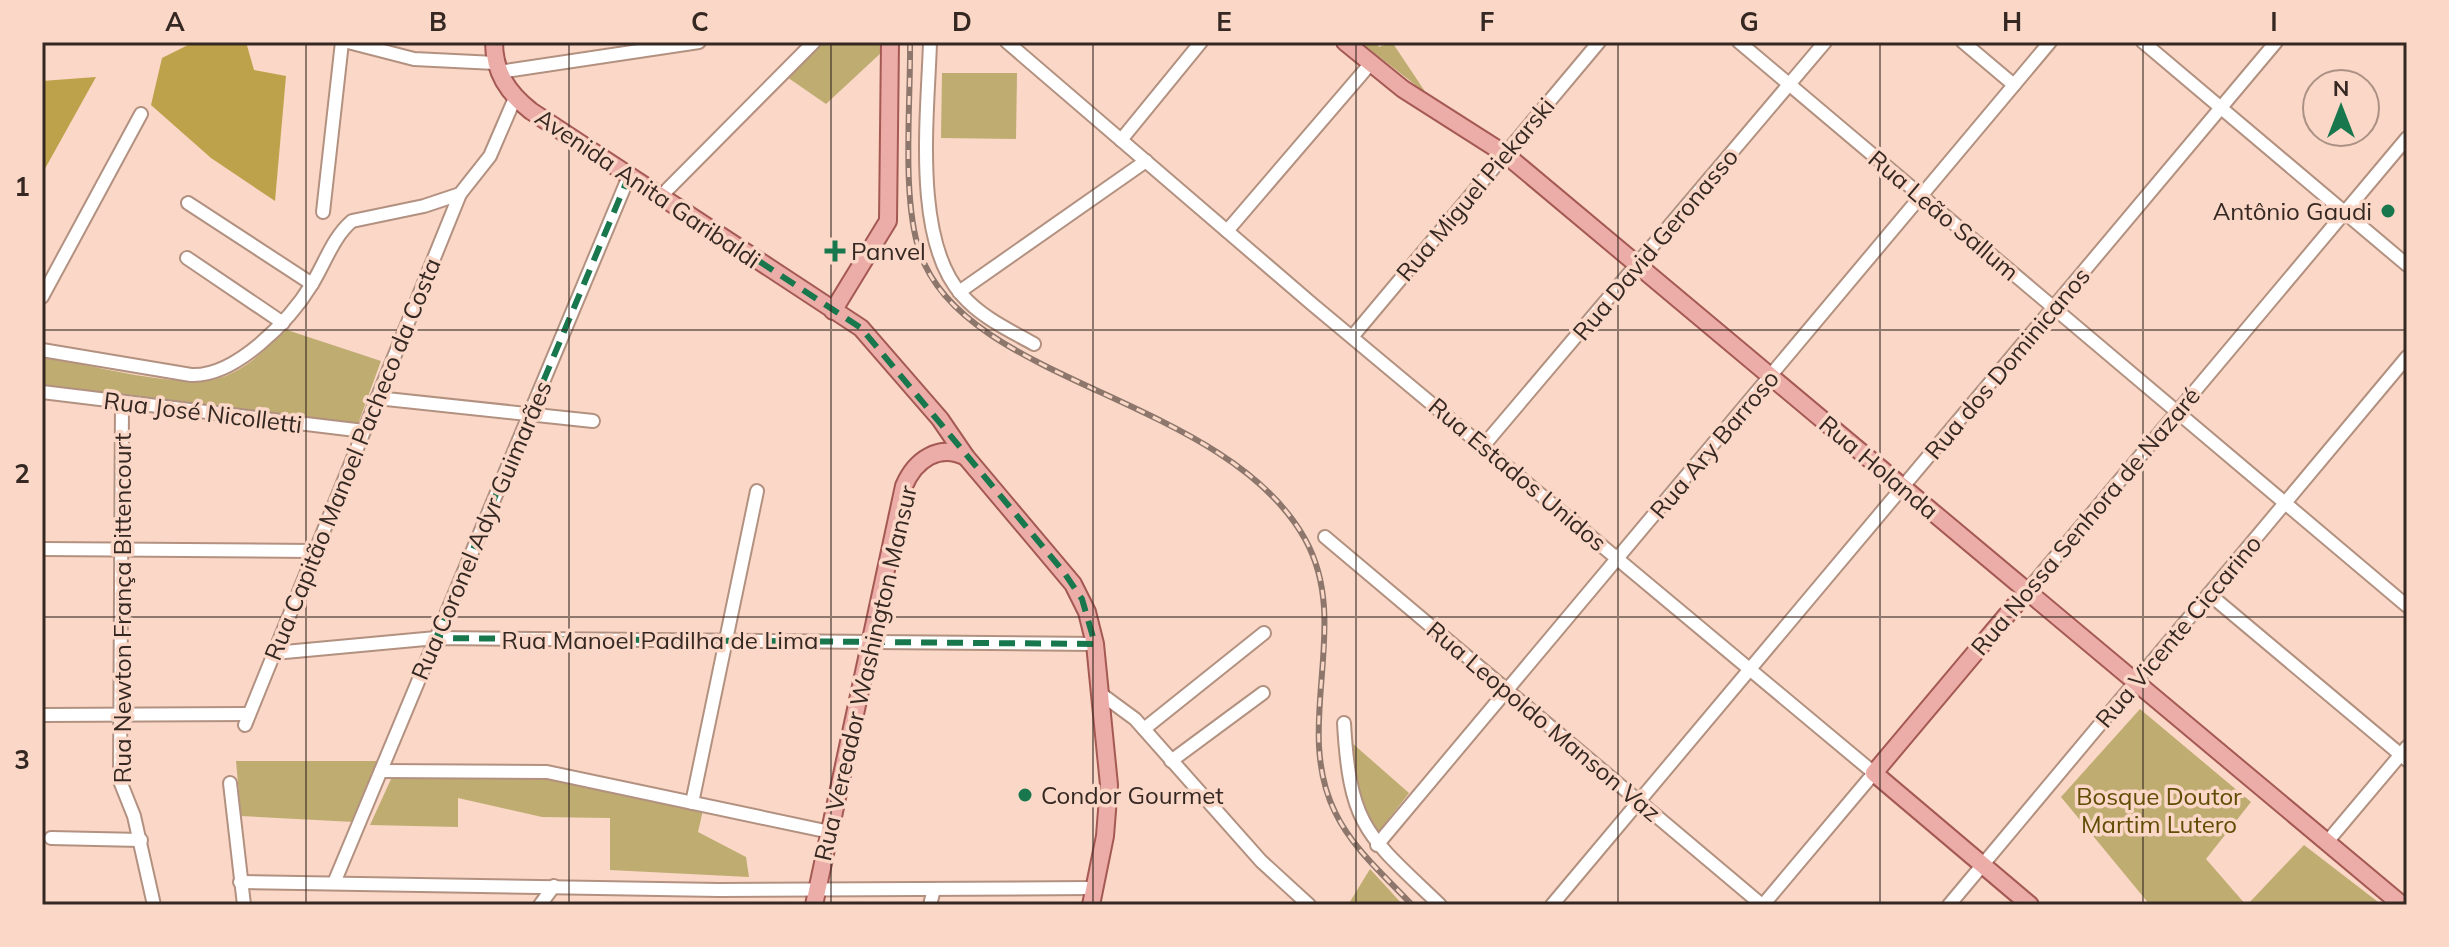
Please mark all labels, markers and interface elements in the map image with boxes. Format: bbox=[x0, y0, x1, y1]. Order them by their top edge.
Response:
text: A bbox=[165, 5, 185, 38]
text: B bbox=[429, 5, 447, 38]
text: C bbox=[691, 5, 709, 38]
text: D bbox=[952, 5, 972, 38]
text: E bbox=[1216, 5, 1232, 38]
text: F bbox=[1480, 5, 1495, 38]
text: G bbox=[1739, 5, 1759, 38]
text: H bbox=[2002, 5, 2022, 38]
text: I bbox=[2270, 5, 2278, 38]
north arrow bbox=[2301, 68, 2381, 148]
text: N bbox=[2333, 74, 2349, 102]
street label: Rua Miguel Piekarski bbox=[1389, 91, 1561, 287]
street label: Avenida Anita Garibaldi bbox=[530, 101, 766, 275]
street label: Rua David Geronasso bbox=[1566, 142, 1744, 346]
street label: Rua Leão Sallum bbox=[1863, 143, 2025, 287]
text: 1 bbox=[14, 170, 30, 203]
place label: Antônio Gaudi bbox=[2213, 196, 2372, 226]
marker: Antônio Gaudi bbox=[2379, 202, 2397, 220]
place label: Panvel bbox=[851, 236, 926, 266]
marker: Panvel bbox=[826, 242, 844, 260]
street label: Rua Capitão Manoel Pacheco da Costa bbox=[257, 253, 447, 665]
street label: Rua dos Dominicanos bbox=[1918, 261, 2096, 465]
street label: Rua Ary Barroso bbox=[1643, 364, 1785, 524]
street label: Rua Coronel Adyr Guimarães bbox=[404, 376, 558, 684]
street label: Rua Nossa Senhora de Nazaré bbox=[1964, 381, 2206, 661]
street label: Rua José Nicolletti bbox=[102, 385, 304, 439]
street label: Rua Estados Unidos bbox=[1423, 391, 1613, 557]
street label: Rua Holanda bbox=[1813, 409, 1945, 525]
street label: Rua Newton França Bittencourt bbox=[107, 433, 137, 783]
text: 2 bbox=[14, 457, 30, 490]
street label: Rua Vereador Washington Mansur bbox=[807, 482, 923, 864]
street label: Rua Vicente Ciccarino bbox=[2089, 529, 2267, 733]
street label: Rua Leopoldo Manson Vaz bbox=[1421, 614, 1667, 828]
street label: Rua Manoel Padilha de Lima bbox=[502, 625, 818, 655]
text: 3 bbox=[14, 743, 30, 776]
place label: Condor Gourmet bbox=[1041, 780, 1224, 810]
park label: Bosque Doutor Martim Lutero bbox=[2076, 781, 2242, 839]
marker: Condor Gourmet bbox=[1016, 786, 1034, 804]

